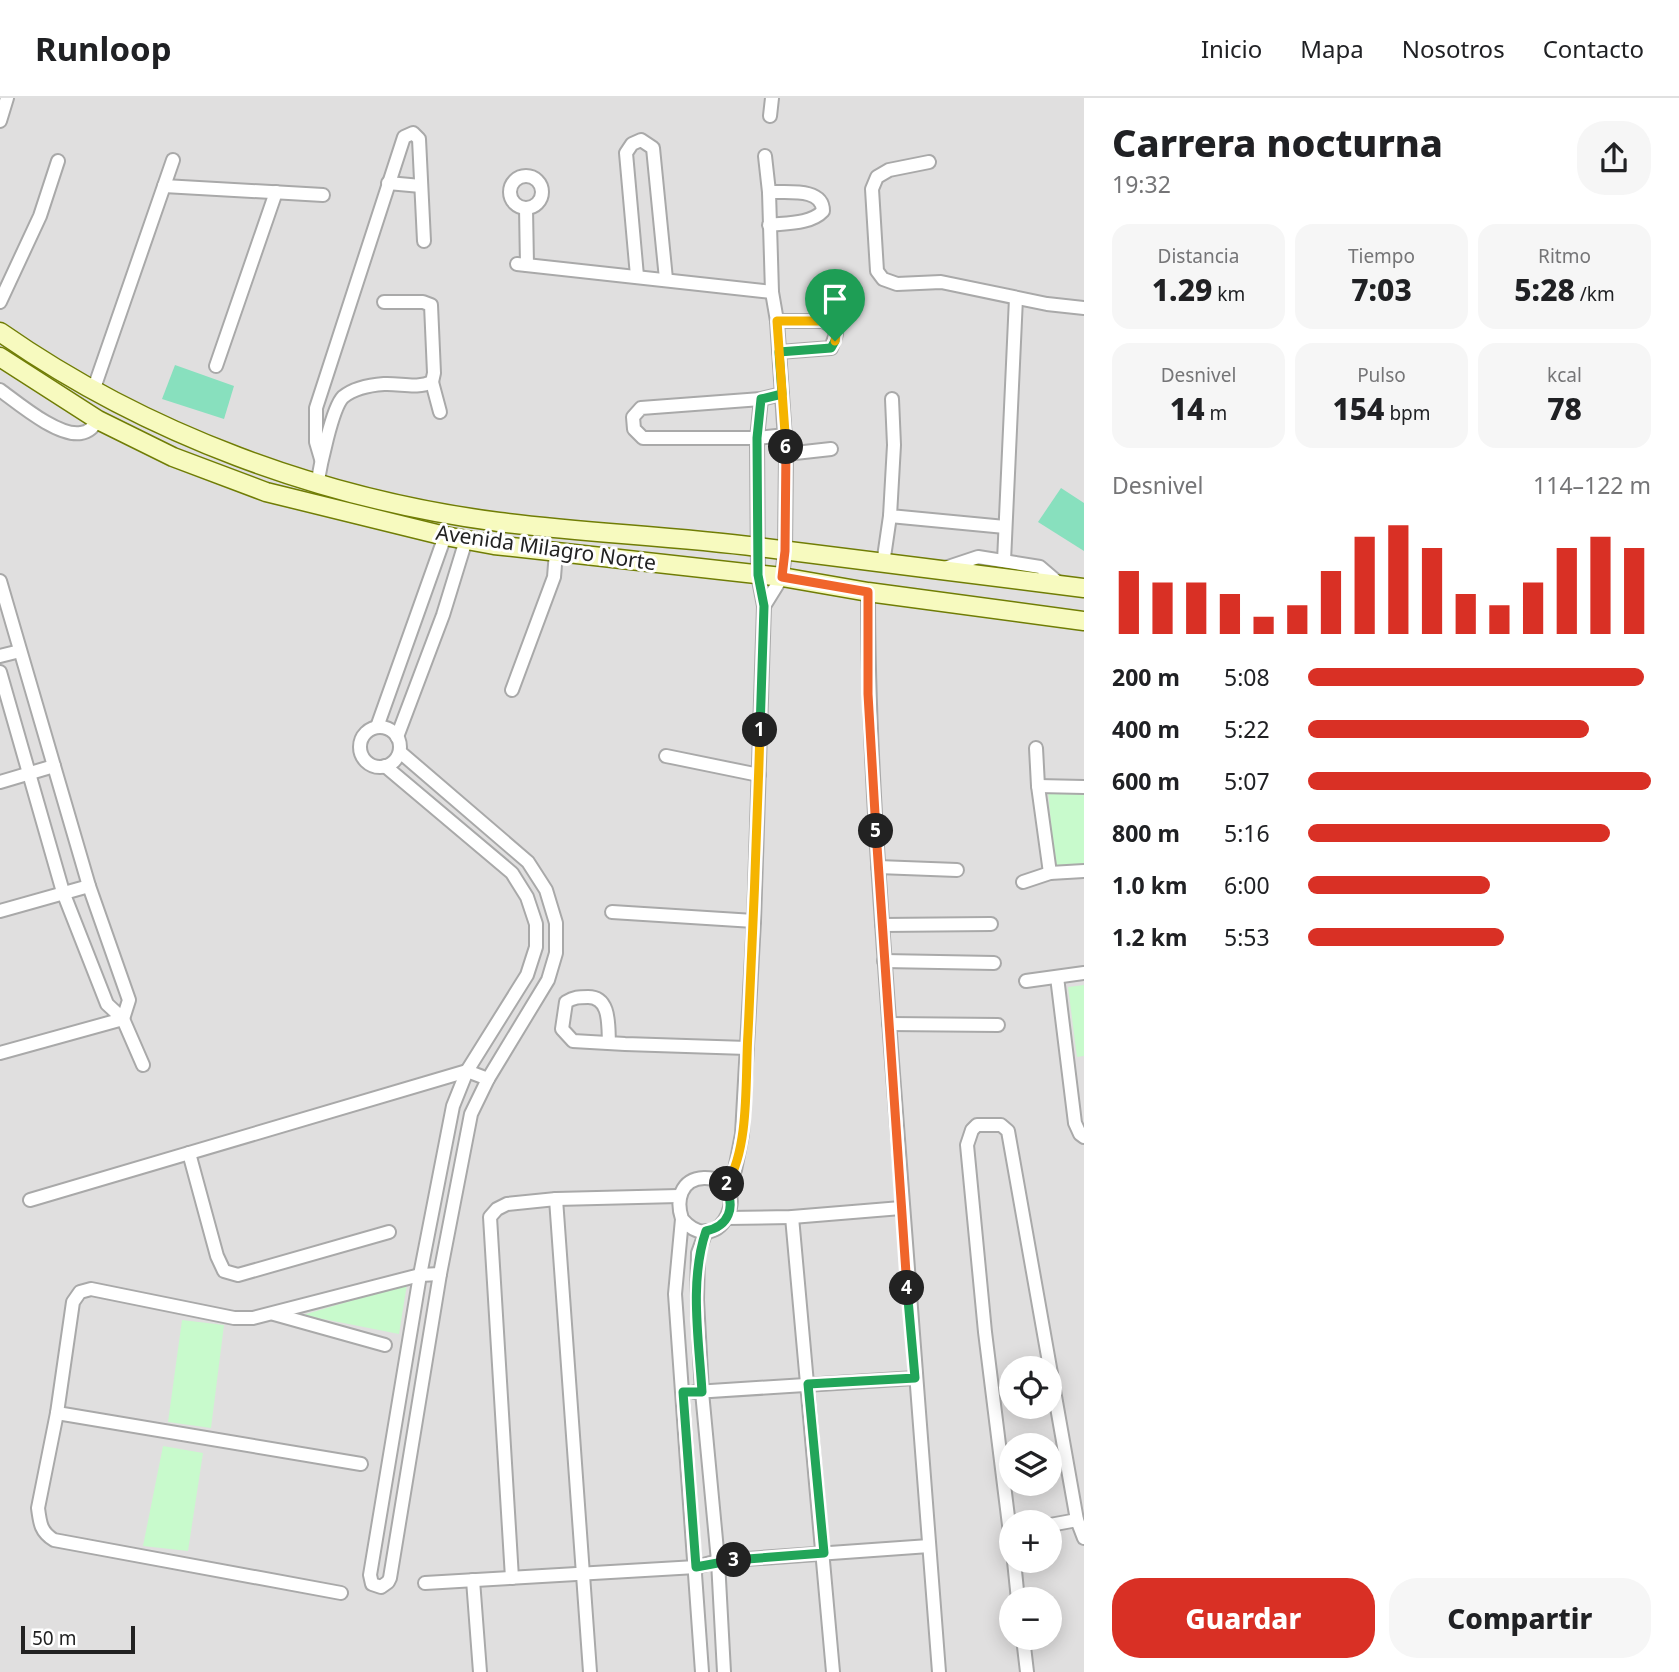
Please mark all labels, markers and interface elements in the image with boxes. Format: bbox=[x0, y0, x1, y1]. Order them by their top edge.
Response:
text: Runloop bbox=[35, 26, 172, 71]
text: Inicio bbox=[1201, 32, 1262, 65]
text: Mapa bbox=[1300, 32, 1364, 65]
text: Nosotros bbox=[1402, 32, 1505, 65]
text: Contacto bbox=[1543, 32, 1644, 65]
text: Carrera nocturna bbox=[1112, 116, 1443, 168]
button: share bbox=[1577, 121, 1651, 195]
text: 19:32 bbox=[1112, 168, 1171, 200]
text: Distancia bbox=[1158, 243, 1239, 269]
text: Tiempo bbox=[1348, 243, 1415, 269]
text: Ritmo bbox=[1538, 243, 1591, 269]
pin bbox=[805, 269, 865, 341]
text: 1.29 bbox=[1152, 269, 1212, 310]
text: 7:03 bbox=[1351, 269, 1412, 310]
text: 5:28 bbox=[1514, 269, 1575, 310]
icon: arrive bbox=[816, 280, 854, 318]
text: km bbox=[1212, 281, 1245, 307]
text: /km bbox=[1575, 281, 1615, 307]
text: Desnivel bbox=[1161, 362, 1236, 388]
text: Pulso bbox=[1357, 362, 1406, 388]
text: kcal bbox=[1547, 362, 1582, 388]
text: 14 bbox=[1170, 388, 1204, 429]
text: 154 bbox=[1332, 388, 1384, 429]
text: 78 bbox=[1547, 388, 1582, 429]
text: m bbox=[1204, 400, 1227, 426]
text: bpm bbox=[1384, 400, 1431, 426]
pin: 6 bbox=[768, 430, 804, 464]
text: 6 bbox=[780, 433, 791, 459]
text: Desnivel bbox=[1112, 469, 1204, 501]
text: 114–122 m bbox=[1533, 469, 1651, 501]
street label: Avenida Milagro Norte bbox=[434, 518, 658, 576]
text: 200 m bbox=[1112, 661, 1180, 693]
text: 5:08 bbox=[1224, 661, 1270, 693]
pin: 1 bbox=[742, 712, 778, 748]
text: 400 m bbox=[1112, 713, 1180, 745]
text: 5:22 bbox=[1224, 713, 1270, 745]
text: 1 bbox=[754, 716, 765, 742]
text: 600 m bbox=[1112, 765, 1180, 797]
text: 5:07 bbox=[1224, 765, 1270, 797]
pin: 5 bbox=[858, 814, 894, 848]
text: 5 bbox=[870, 817, 881, 843]
text: 800 m bbox=[1112, 817, 1180, 849]
text: 5:16 bbox=[1224, 817, 1270, 849]
text: 1.0 km bbox=[1112, 869, 1187, 901]
text: 6:00 bbox=[1224, 869, 1270, 901]
text: 1.2 km bbox=[1112, 921, 1187, 953]
text: 5:53 bbox=[1224, 921, 1270, 953]
pin: 2 bbox=[710, 1166, 744, 1202]
text: 2 bbox=[721, 1170, 732, 1196]
pin: 4 bbox=[890, 1270, 925, 1306]
text: 4 bbox=[901, 1274, 912, 1300]
map controls bbox=[999, 1356, 1062, 1650]
button: locate bbox=[999, 1356, 1062, 1419]
button: layers bbox=[999, 1433, 1062, 1496]
button: + bbox=[999, 1510, 1062, 1573]
pin: 3 bbox=[716, 1542, 752, 1578]
text: 3 bbox=[728, 1546, 739, 1572]
button: Guardar bbox=[1112, 1578, 1375, 1658]
button: Compartir bbox=[1389, 1578, 1651, 1658]
button: − bbox=[999, 1587, 1062, 1650]
scale bar bbox=[21, 1623, 135, 1655]
text: 50 m bbox=[32, 1625, 76, 1651]

